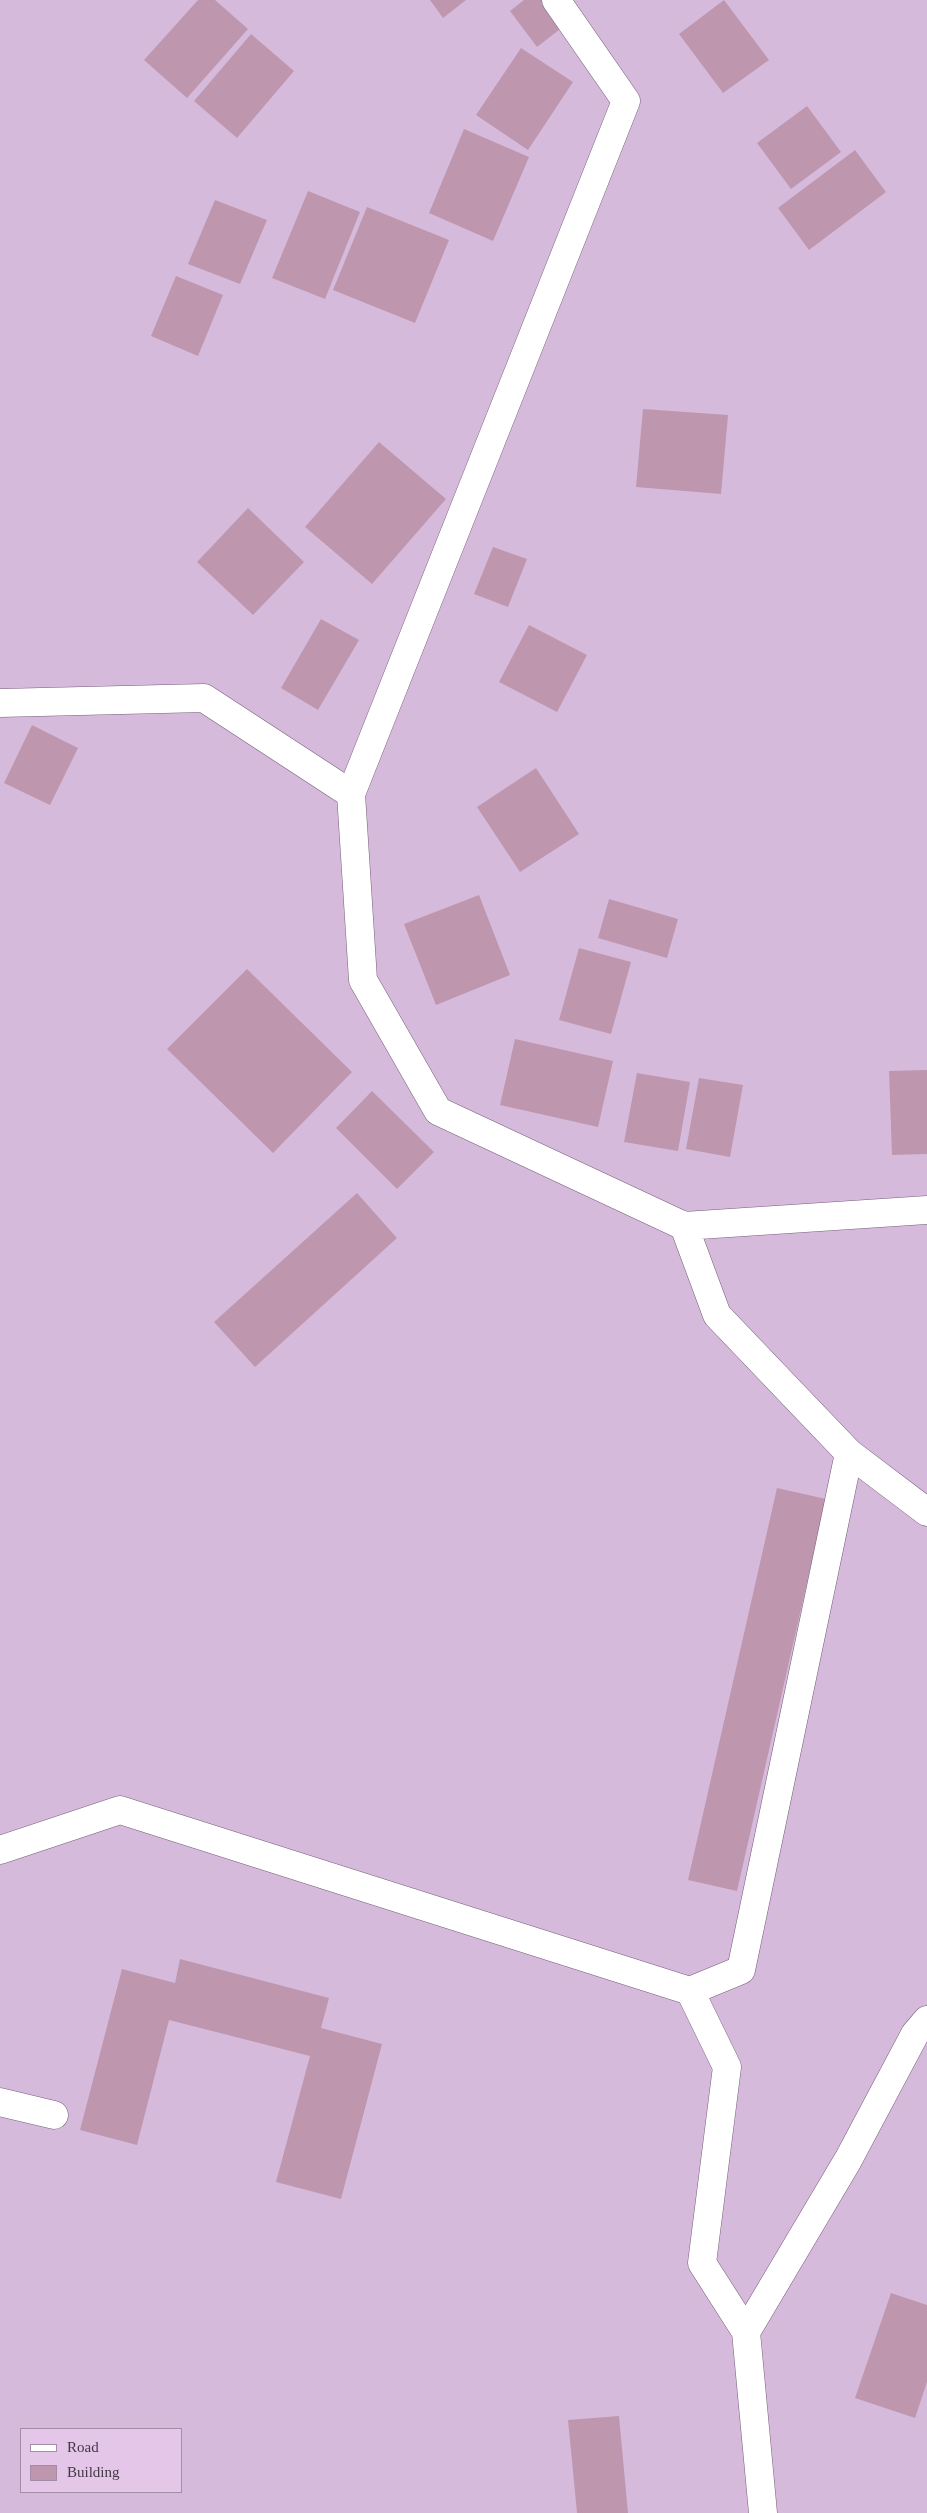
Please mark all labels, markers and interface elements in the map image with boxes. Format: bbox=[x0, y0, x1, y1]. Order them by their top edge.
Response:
legend bbox=[20, 2428, 182, 2493]
text: Road bbox=[67, 2439, 99, 2455]
text: Building bbox=[67, 2464, 120, 2480]

